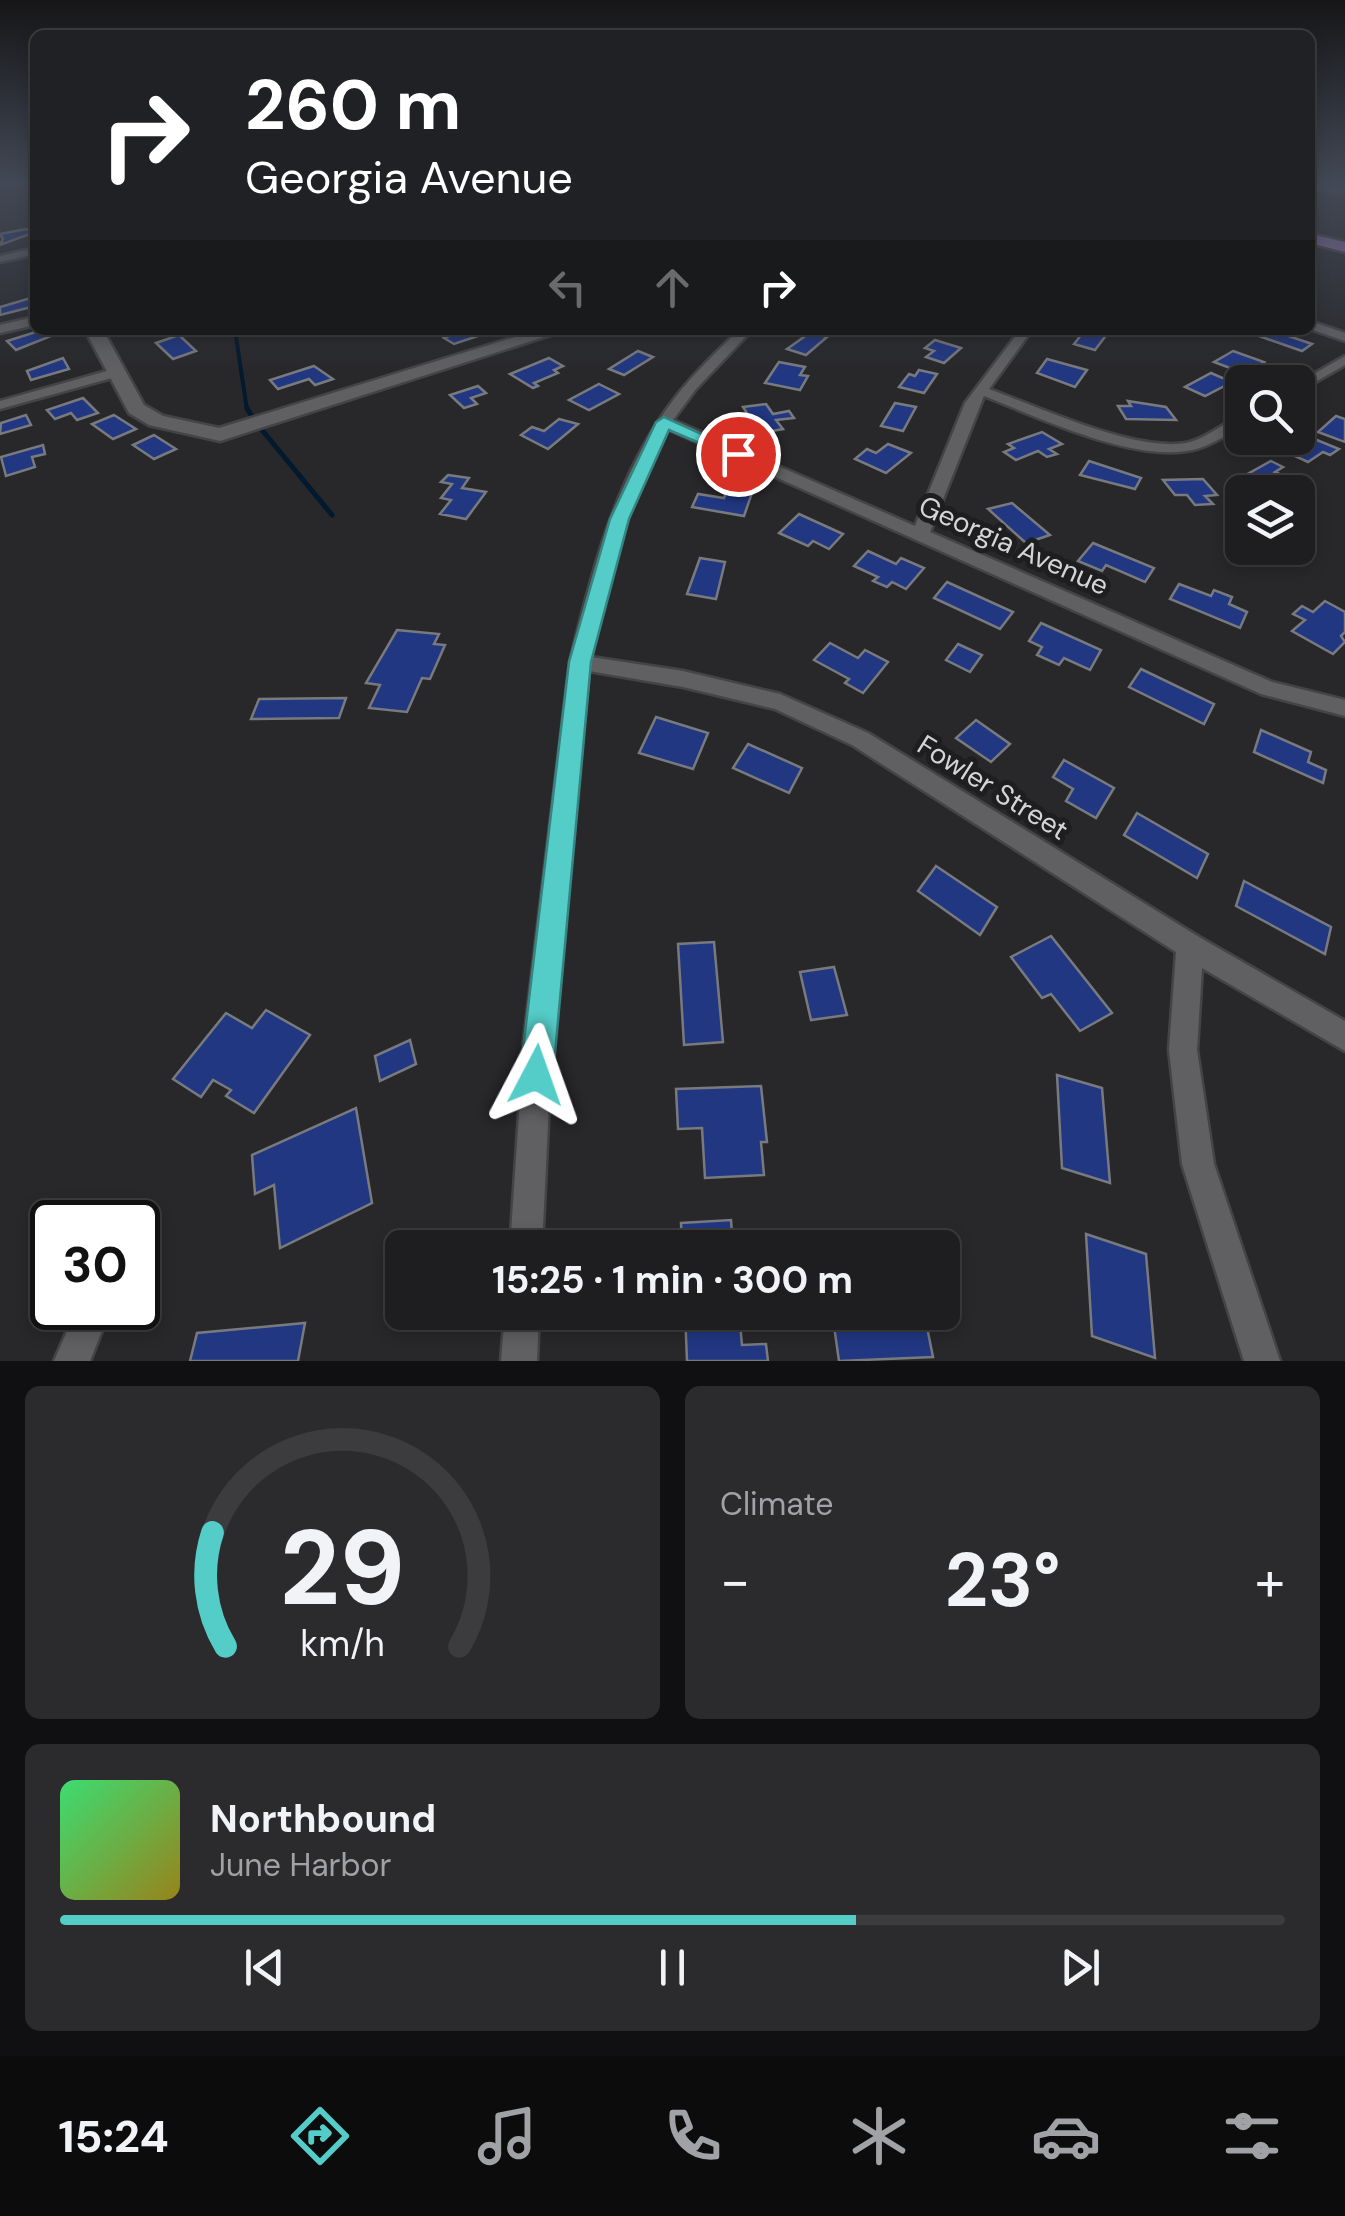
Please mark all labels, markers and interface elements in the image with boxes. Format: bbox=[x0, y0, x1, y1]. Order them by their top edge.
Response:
text: 260 m bbox=[245, 60, 461, 151]
icon: right bbox=[80, 70, 210, 200]
text: Georgia Avenue bbox=[245, 148, 573, 207]
icon: left bbox=[540, 260, 595, 315]
icon: ahead bbox=[645, 260, 700, 315]
icon: right bbox=[750, 260, 805, 315]
map controls bbox=[1225, 365, 1315, 565]
button: search bbox=[1225, 365, 1315, 455]
pin bbox=[696, 412, 781, 497]
icon: arrive bbox=[711, 427, 766, 482]
button: layers bbox=[1225, 475, 1315, 565]
street label: Georgia Avenue bbox=[913, 487, 1114, 604]
street label: Fowler Street bbox=[910, 726, 1075, 848]
position arrow bbox=[484, 1023, 588, 1127]
speed limit sign: 30 bbox=[30, 1200, 160, 1330]
text: 15:25 · 1 min · 300 m bbox=[492, 1255, 853, 1305]
text: Climate bbox=[720, 1483, 834, 1525]
text: 29 bbox=[280, 1501, 405, 1636]
text: 23° bbox=[945, 1532, 1060, 1629]
text: − bbox=[720, 1545, 750, 1617]
text: + bbox=[1255, 1545, 1285, 1617]
text: km/h bbox=[300, 1621, 385, 1667]
text: Northbound bbox=[210, 1794, 436, 1844]
text: June Harbor bbox=[210, 1844, 391, 1886]
icon: previous bbox=[237, 1940, 292, 1995]
icon: pause bbox=[645, 1940, 700, 1995]
icon: next bbox=[1053, 1940, 1108, 1995]
icon: directions bbox=[285, 2101, 355, 2171]
icon: music bbox=[472, 2101, 542, 2171]
icon: phone bbox=[658, 2101, 728, 2171]
icon: climate bbox=[844, 2101, 914, 2171]
icon: car bbox=[1031, 2101, 1101, 2171]
icon: filters bbox=[1217, 2101, 1287, 2171]
text: 15:24 bbox=[58, 2107, 169, 2166]

